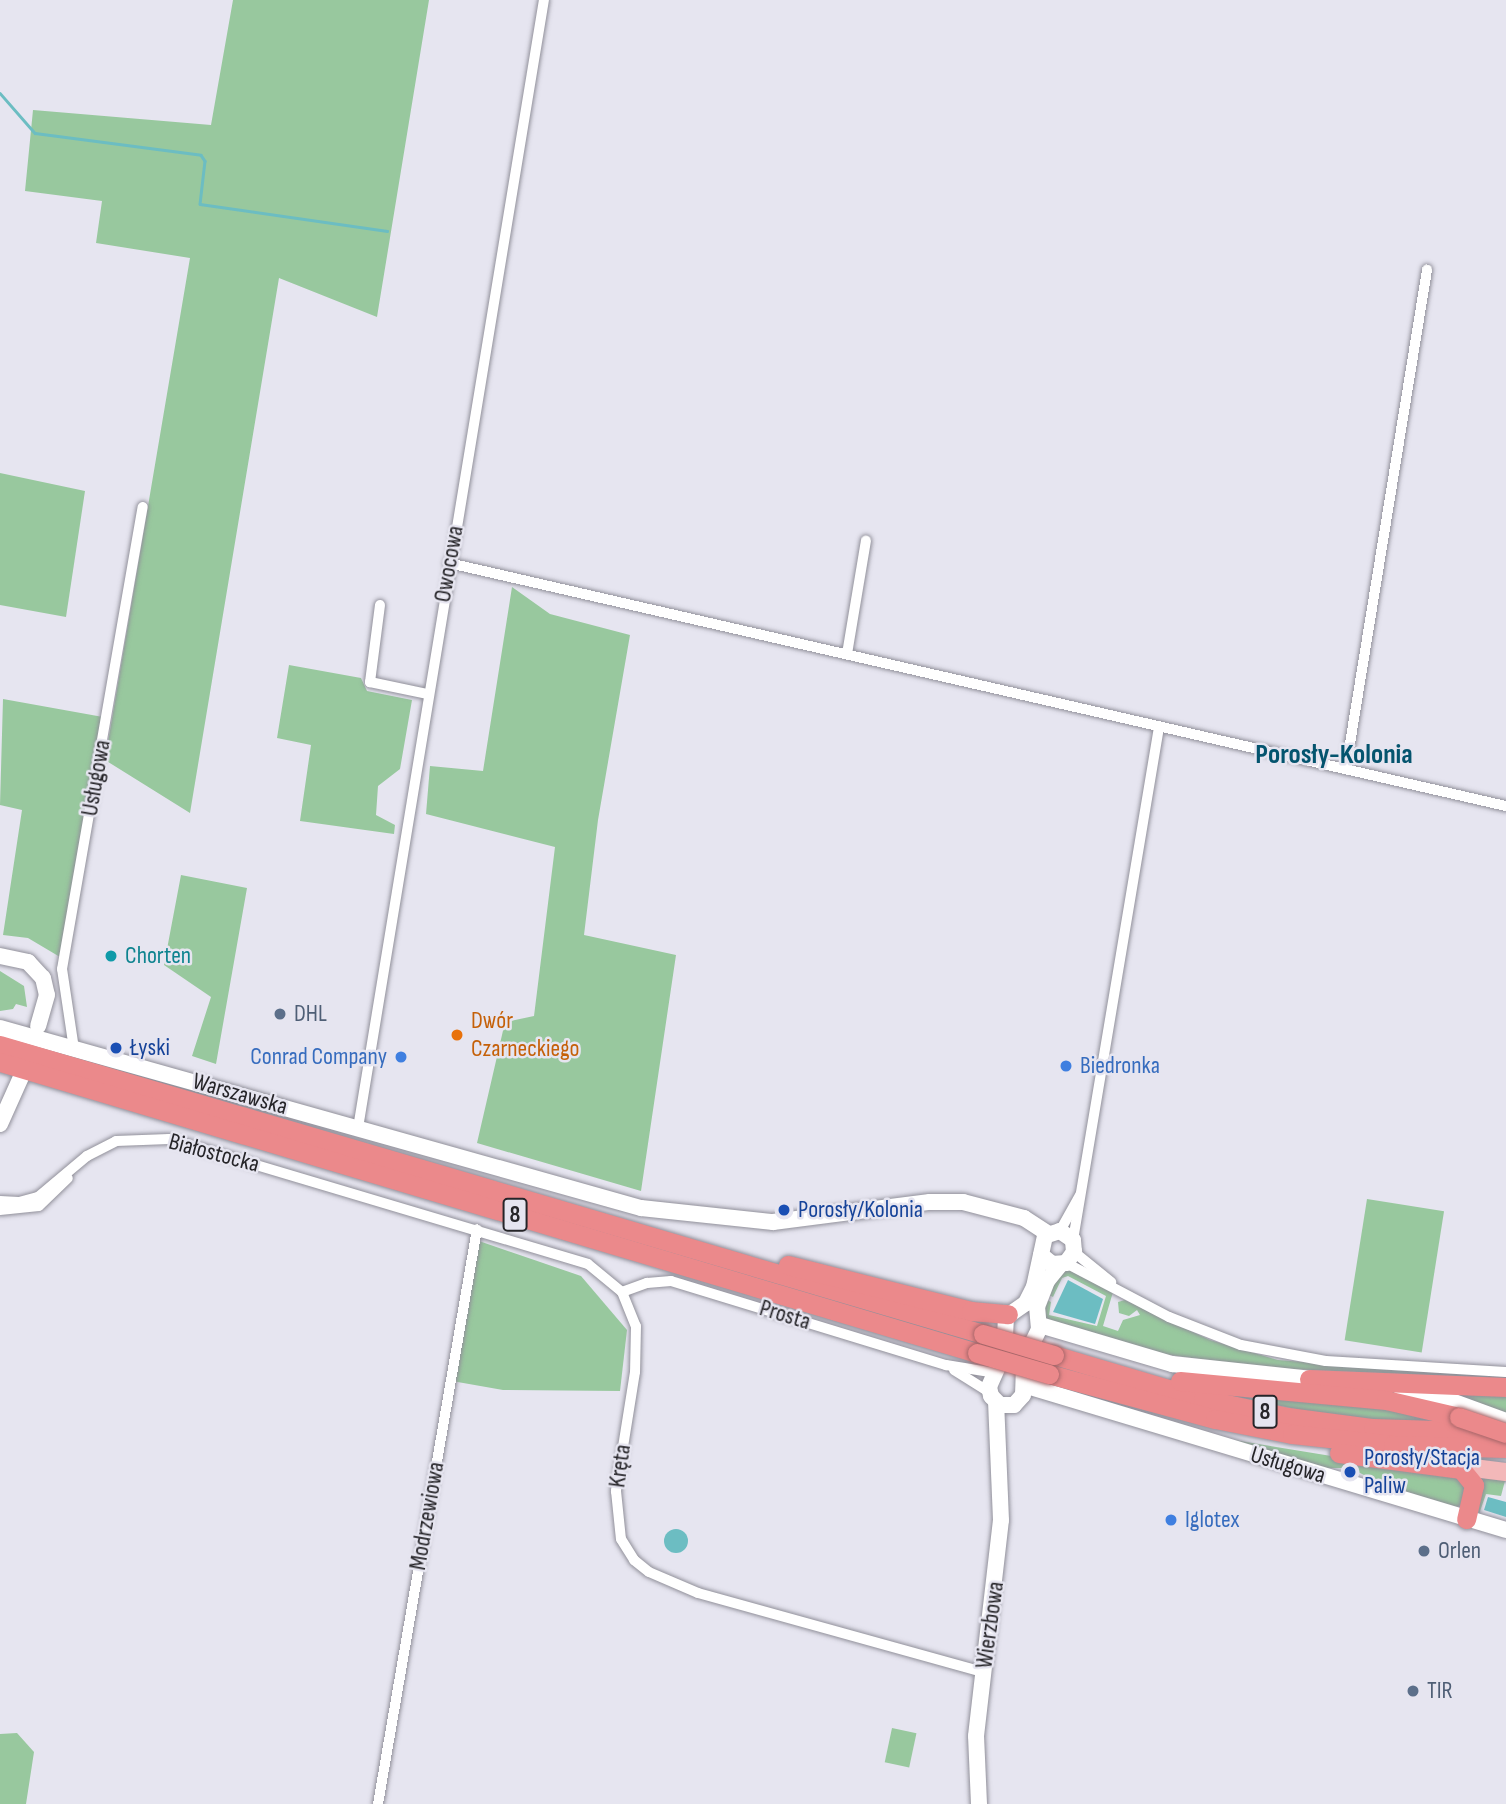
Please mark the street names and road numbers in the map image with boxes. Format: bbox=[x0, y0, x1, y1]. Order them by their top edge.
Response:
street label: Owocowa bbox=[428, 524, 470, 604]
street label: Usługowa bbox=[75, 738, 117, 818]
street label: Warszawska bbox=[189, 1067, 291, 1121]
street label: Białostocka bbox=[166, 1127, 262, 1179]
road number: 8 bbox=[501, 1196, 529, 1234]
street label: Prosta bbox=[756, 1294, 814, 1336]
road number: 8 bbox=[1251, 1392, 1279, 1432]
street label: Usługowa bbox=[1247, 1440, 1329, 1490]
street label: Kręta bbox=[603, 1443, 637, 1489]
street label: Modrzewiowa bbox=[403, 1460, 451, 1572]
street label: Wierzbowa bbox=[970, 1580, 1010, 1670]

